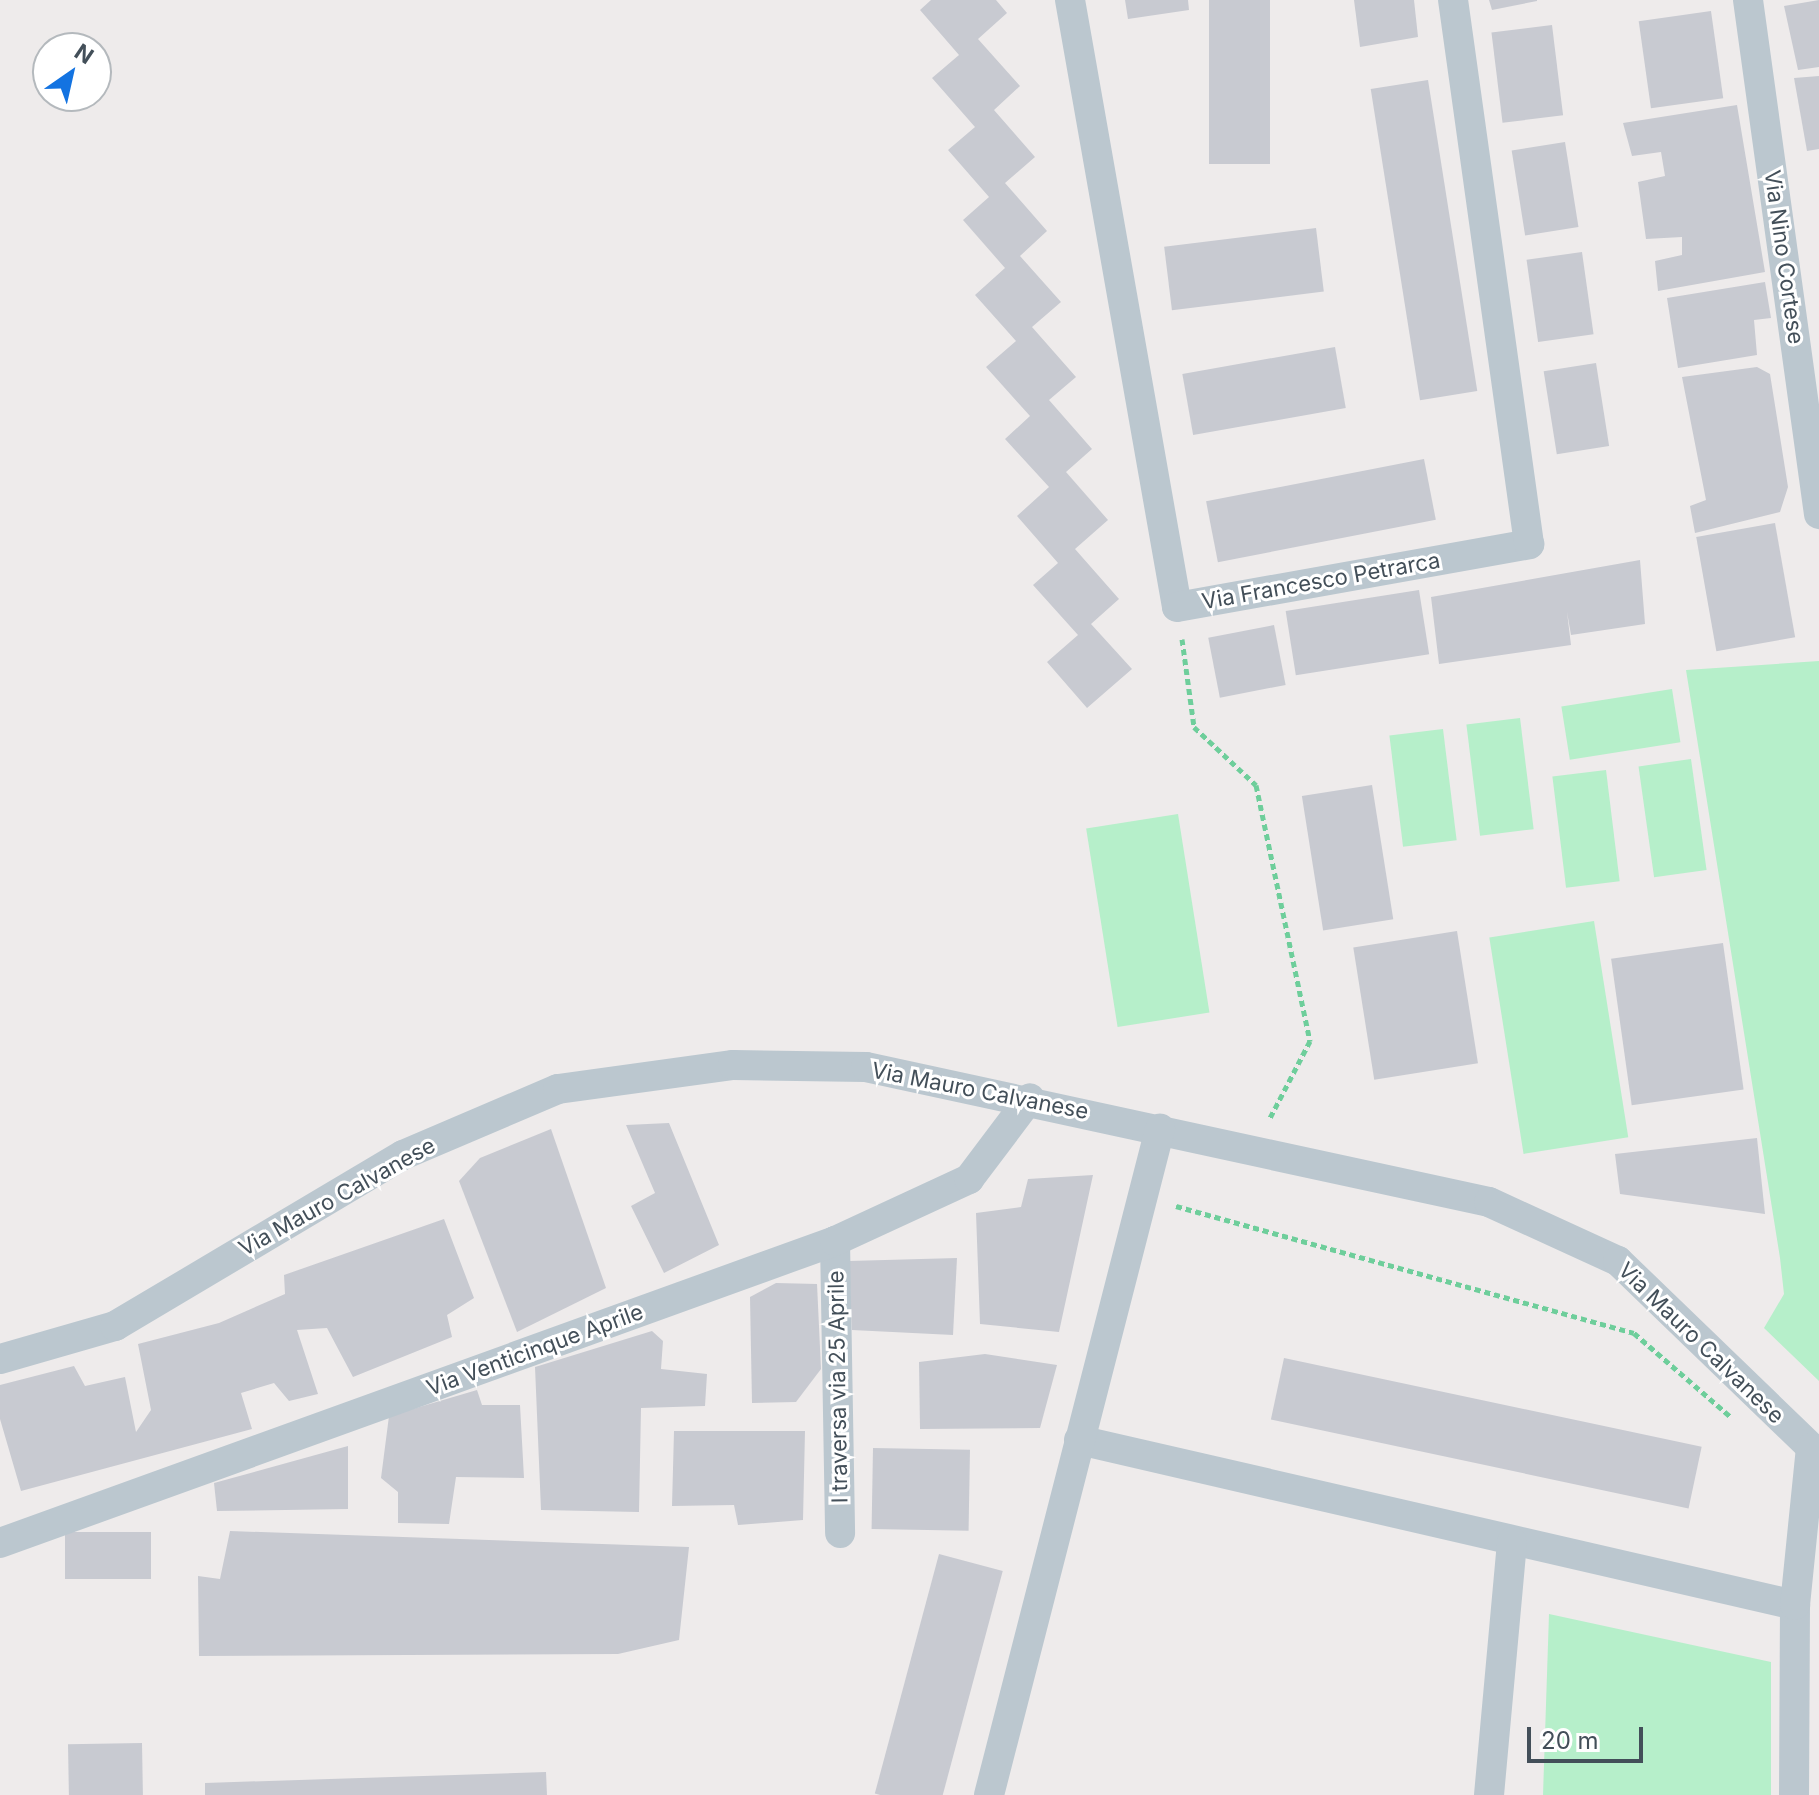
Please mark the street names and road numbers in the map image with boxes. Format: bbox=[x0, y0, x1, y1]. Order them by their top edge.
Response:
street label: Via Nino Cortese bbox=[1759, 168, 1809, 346]
street label: Via Francesco Petrarca bbox=[1200, 547, 1442, 615]
street label: Via Mauro Calvanese bbox=[869, 1057, 1091, 1125]
street label: Via Mauro Calvanese bbox=[234, 1132, 440, 1262]
street label: Via Mauro Calvanese bbox=[1613, 1257, 1789, 1429]
street label: I traversa via 25 Aprile bbox=[823, 1270, 853, 1504]
street label: Via Venticinque Aprile bbox=[423, 1299, 647, 1401]

